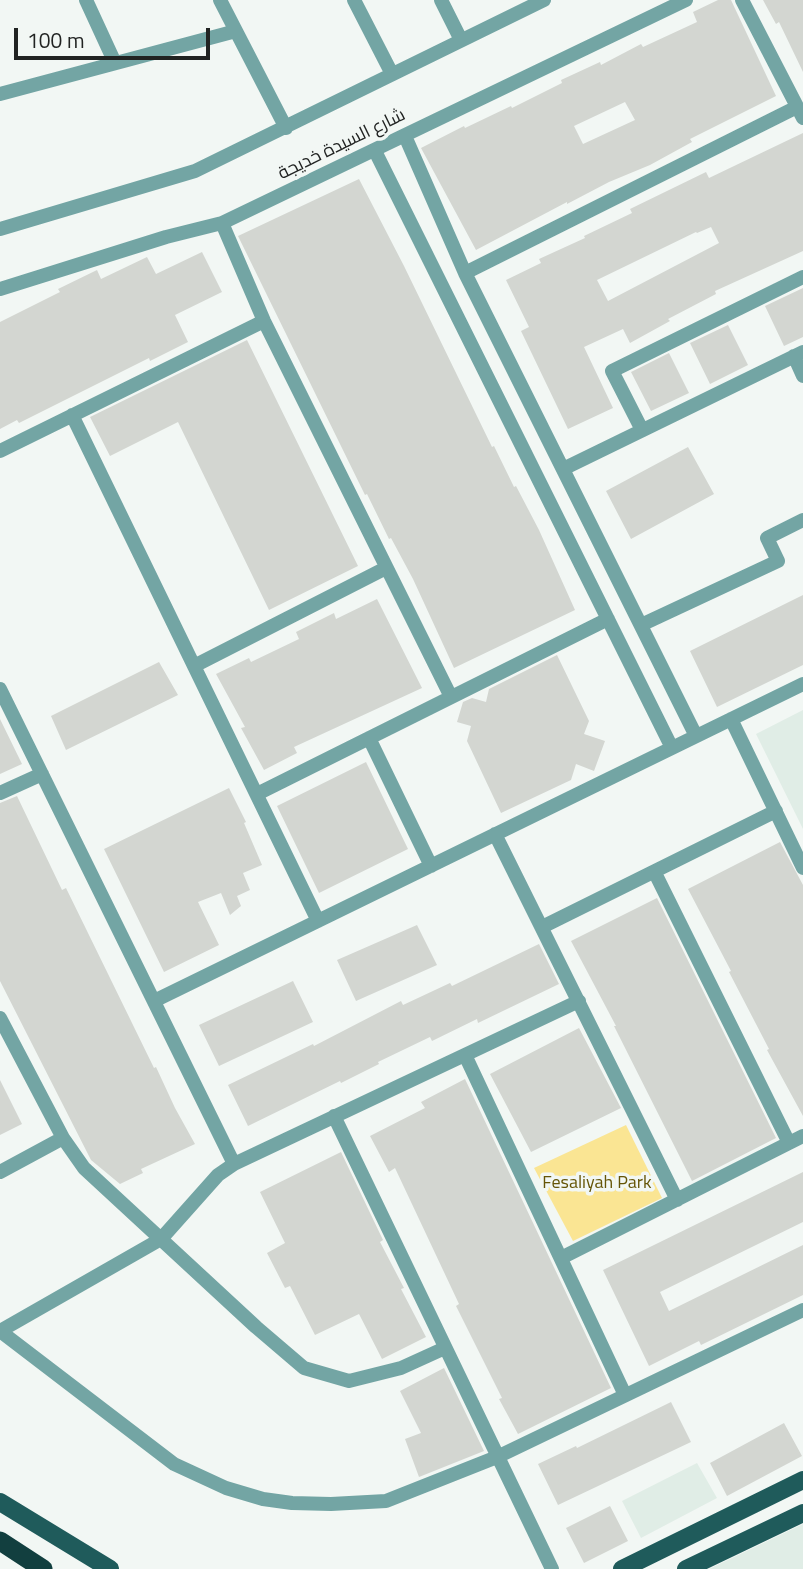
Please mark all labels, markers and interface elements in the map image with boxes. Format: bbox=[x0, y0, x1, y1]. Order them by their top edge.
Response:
scale bar bbox=[18, 14, 214, 58]
text: 100 m bbox=[27, 24, 84, 56]
street label: شارع السيدة خديجة bbox=[275, 105, 409, 185]
park label: Fesaliyah Park bbox=[542, 1173, 652, 1195]

